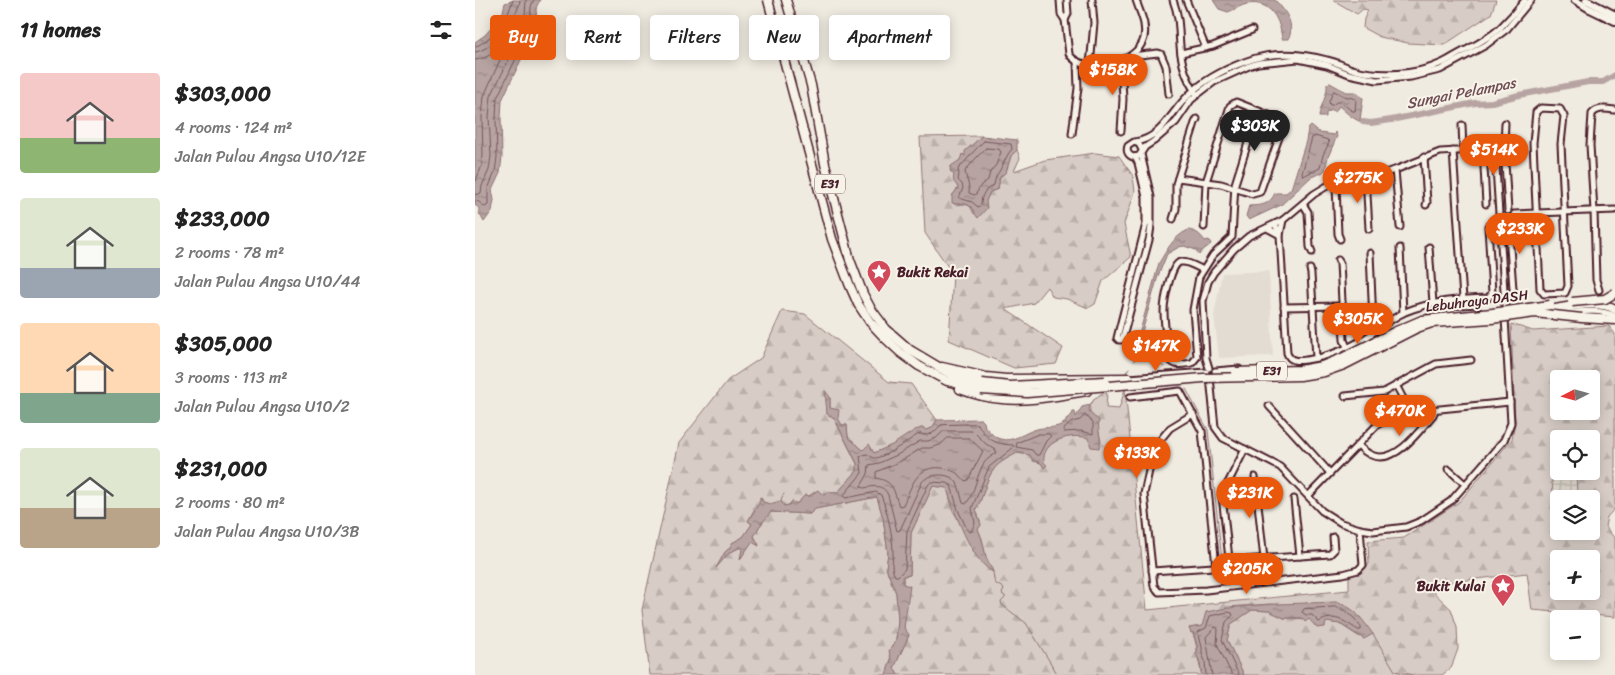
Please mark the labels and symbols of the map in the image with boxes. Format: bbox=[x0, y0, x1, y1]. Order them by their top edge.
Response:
pin: $158K bbox=[1078, 54, 1148, 96]
water label: Sungai Pelampas bbox=[1404, 69, 1519, 116]
pin: $303K bbox=[1220, 110, 1290, 152]
pin: $514K bbox=[1459, 134, 1529, 176]
pin: $275K bbox=[1323, 162, 1393, 204]
road number: E31 bbox=[815, 174, 845, 193]
pin: $233K bbox=[1485, 212, 1555, 255]
place icon: Bukit Rekai bbox=[866, 259, 892, 293]
place label: Bukit Rekai bbox=[897, 260, 969, 285]
street label: Lebuhraya DASH bbox=[1424, 282, 1530, 320]
pin: $305K bbox=[1323, 302, 1393, 345]
pin: $147K bbox=[1121, 330, 1191, 372]
road number: E31 bbox=[1257, 362, 1287, 381]
north arrow bbox=[1550, 370, 1600, 420]
pin: $470K bbox=[1365, 394, 1435, 437]
pin: $133K bbox=[1102, 436, 1172, 479]
pin: $231K bbox=[1215, 476, 1285, 519]
pin: $205K bbox=[1212, 552, 1282, 595]
place icon: Bukit Kulai bbox=[1490, 573, 1516, 607]
place label: Bukit Kulai bbox=[1417, 574, 1486, 599]

